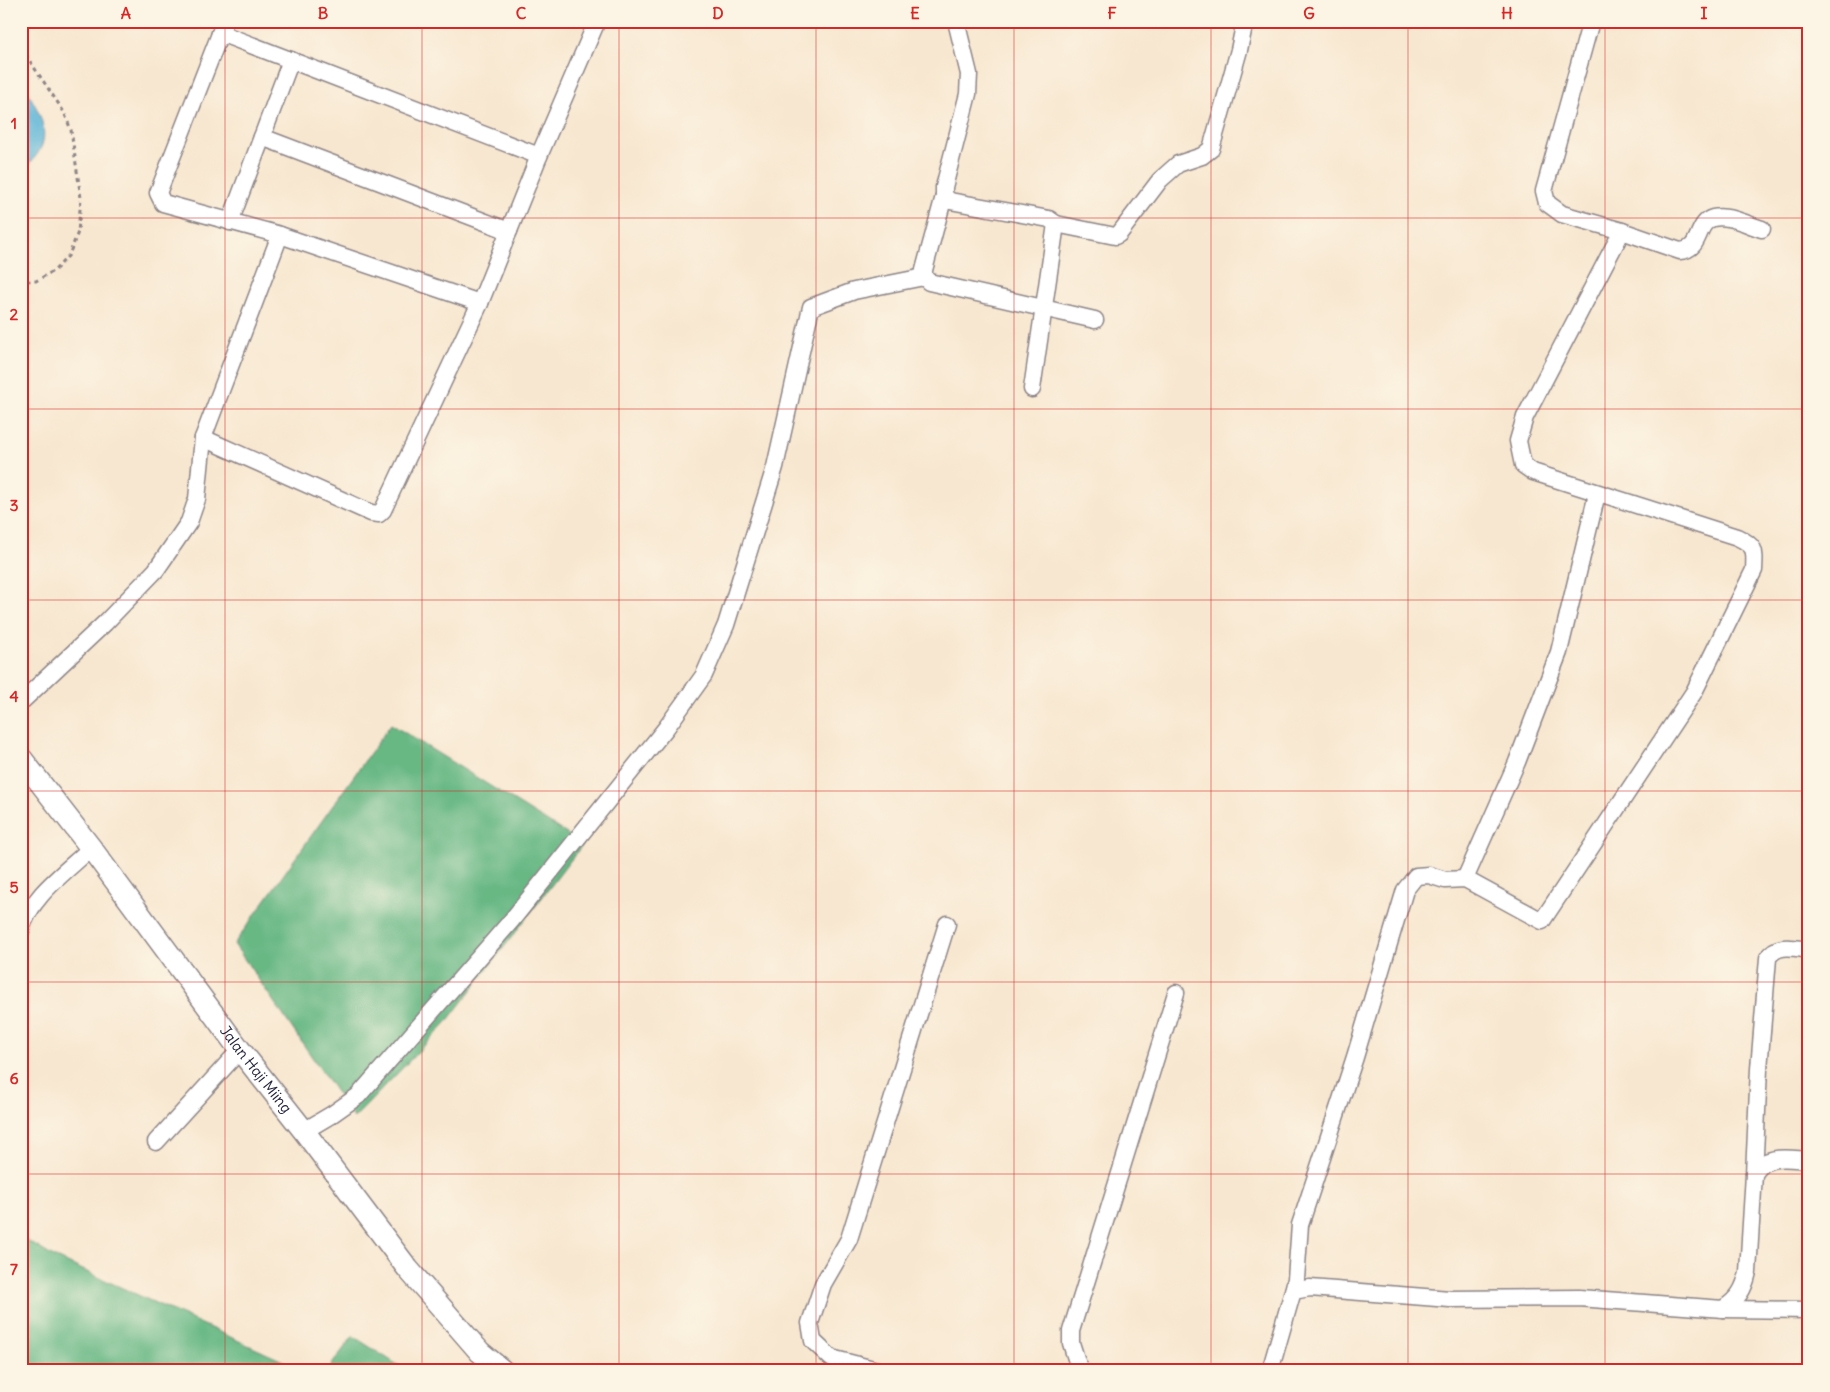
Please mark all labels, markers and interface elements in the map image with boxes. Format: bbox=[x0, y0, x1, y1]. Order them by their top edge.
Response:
text: A bbox=[121, 3, 131, 23]
text: B bbox=[318, 3, 329, 23]
text: C bbox=[516, 3, 527, 23]
text: D bbox=[712, 3, 724, 23]
text: E bbox=[910, 3, 920, 23]
text: F bbox=[1107, 3, 1117, 23]
text: G bbox=[1303, 3, 1315, 23]
text: H bbox=[1501, 3, 1513, 23]
text: I bbox=[1701, 3, 1708, 23]
text: 1 bbox=[11, 113, 17, 133]
text: 2 bbox=[10, 304, 19, 324]
text: 3 bbox=[9, 495, 19, 515]
text: 4 bbox=[9, 686, 19, 706]
text: 5 bbox=[9, 877, 19, 897]
street label: Jalan Haji Miing bbox=[216, 1022, 296, 1117]
text: 6 bbox=[9, 1068, 19, 1088]
text: 7 bbox=[10, 1259, 18, 1279]

